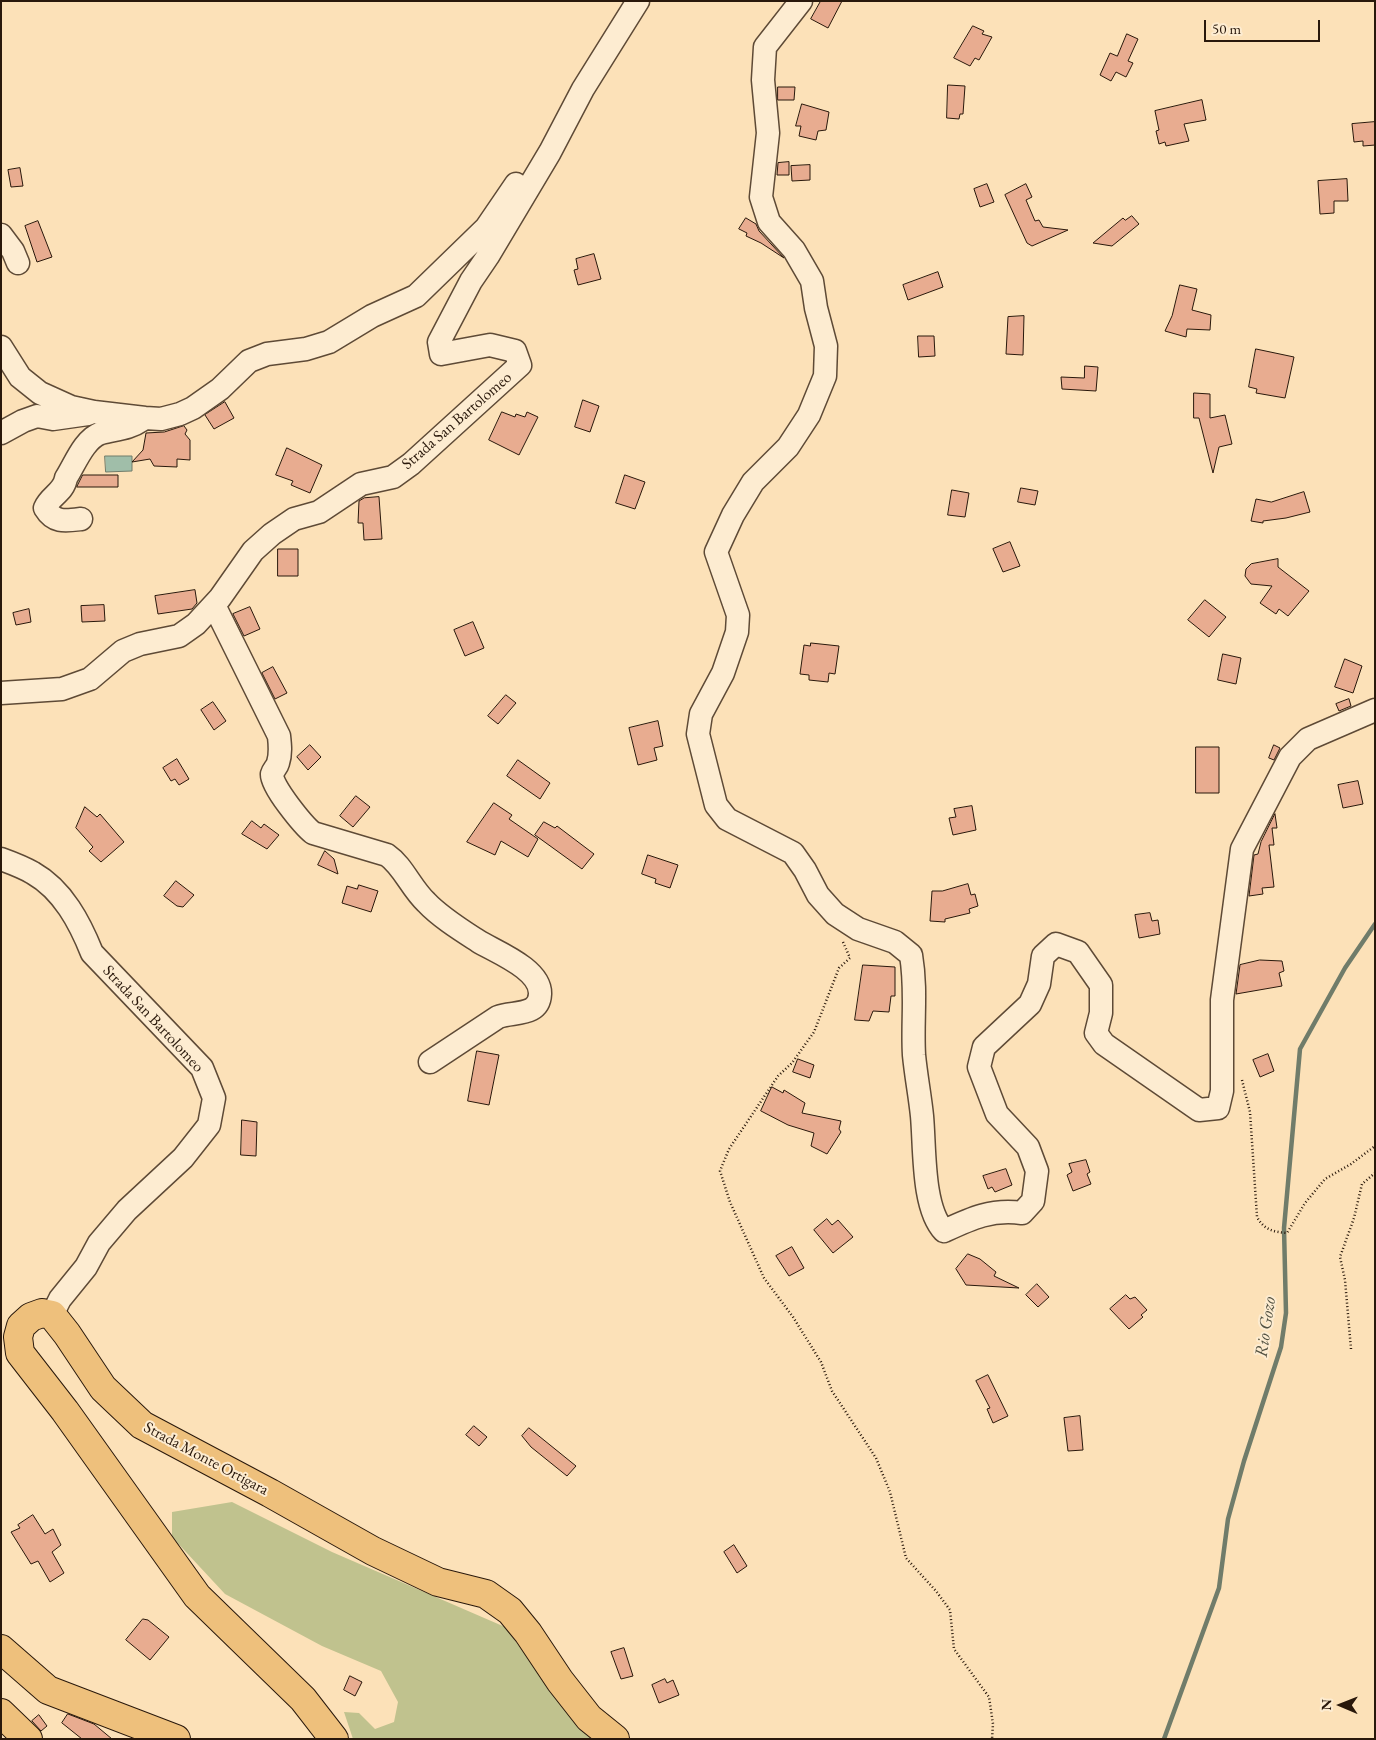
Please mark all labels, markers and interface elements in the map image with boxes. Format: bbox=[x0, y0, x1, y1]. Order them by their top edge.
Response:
scale bar bbox=[1206, 10, 1322, 42]
text: 50 m bbox=[1212, 19, 1241, 38]
street label: Strada San Bartolomeo bbox=[398, 368, 516, 474]
street label: Strada San Bartolomeo bbox=[98, 961, 208, 1077]
water label: Rio Gozo bbox=[1251, 1295, 1281, 1359]
street label: Strada Monte Ortigara bbox=[140, 1418, 272, 1500]
north arrow bbox=[1316, 1680, 1366, 1730]
text: N bbox=[1317, 1699, 1335, 1711]

